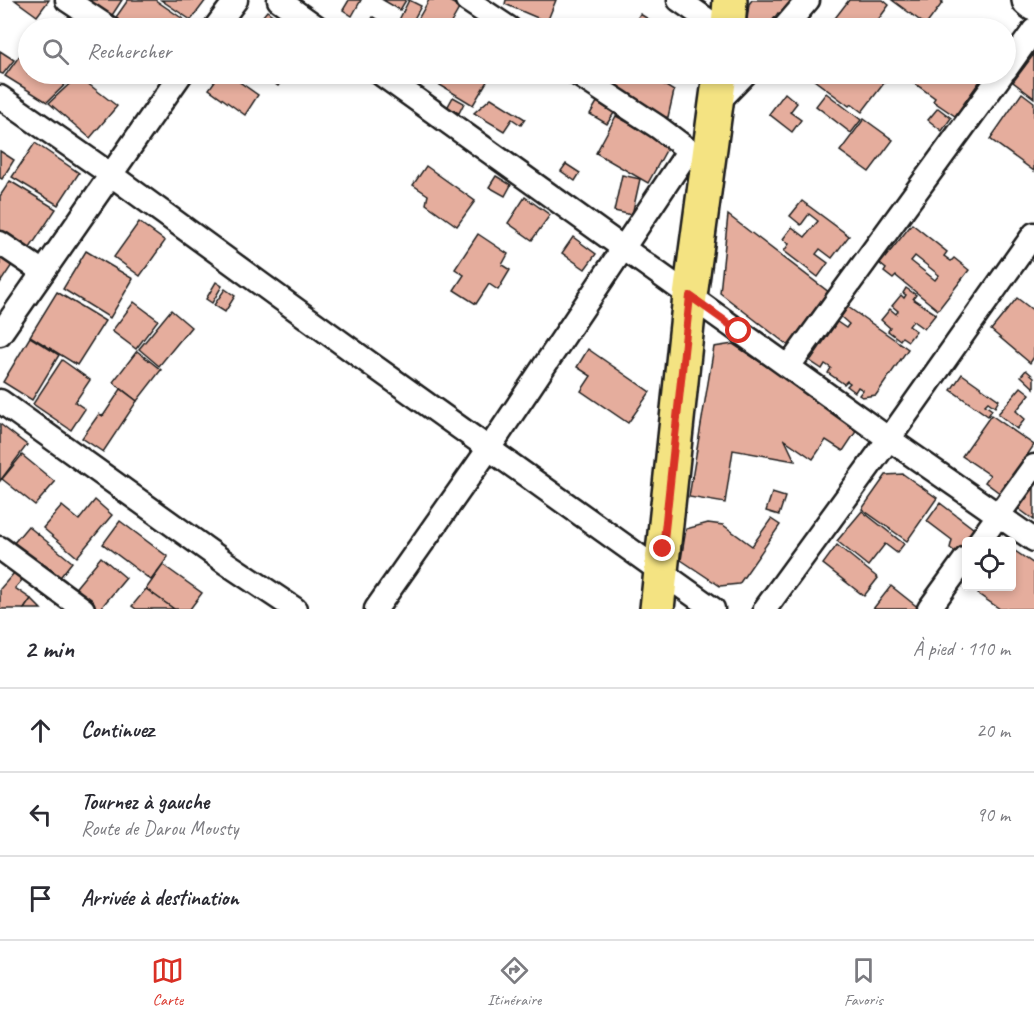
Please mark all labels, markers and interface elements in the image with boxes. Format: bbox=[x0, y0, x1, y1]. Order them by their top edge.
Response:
search box bbox=[18, 18, 1016, 84]
icon: search bbox=[39, 35, 72, 68]
text: Rechercher bbox=[87, 37, 171, 65]
route start bbox=[725, 317, 751, 343]
route end bbox=[649, 535, 675, 561]
map controls bbox=[962, 537, 1016, 591]
button: locate bbox=[962, 537, 1016, 591]
text: 2 min bbox=[24, 632, 74, 665]
text: À pied · 110 m bbox=[913, 636, 1010, 661]
icon: ahead bbox=[24, 714, 57, 747]
text: Continuez bbox=[81, 716, 154, 744]
text: 20 m bbox=[976, 718, 1010, 743]
text: Tournez à gauche bbox=[81, 788, 209, 816]
icon: left bbox=[24, 798, 57, 831]
text: 90 m bbox=[976, 802, 1010, 827]
text: Route de Darou Mousty bbox=[81, 816, 238, 841]
icon: arrive bbox=[24, 882, 57, 915]
text: Arrivée à destination bbox=[81, 884, 239, 912]
tab: Carte bbox=[151, 954, 184, 1010]
tab: Itinéraire bbox=[487, 954, 541, 1010]
tab: Favoris bbox=[844, 954, 883, 1010]

